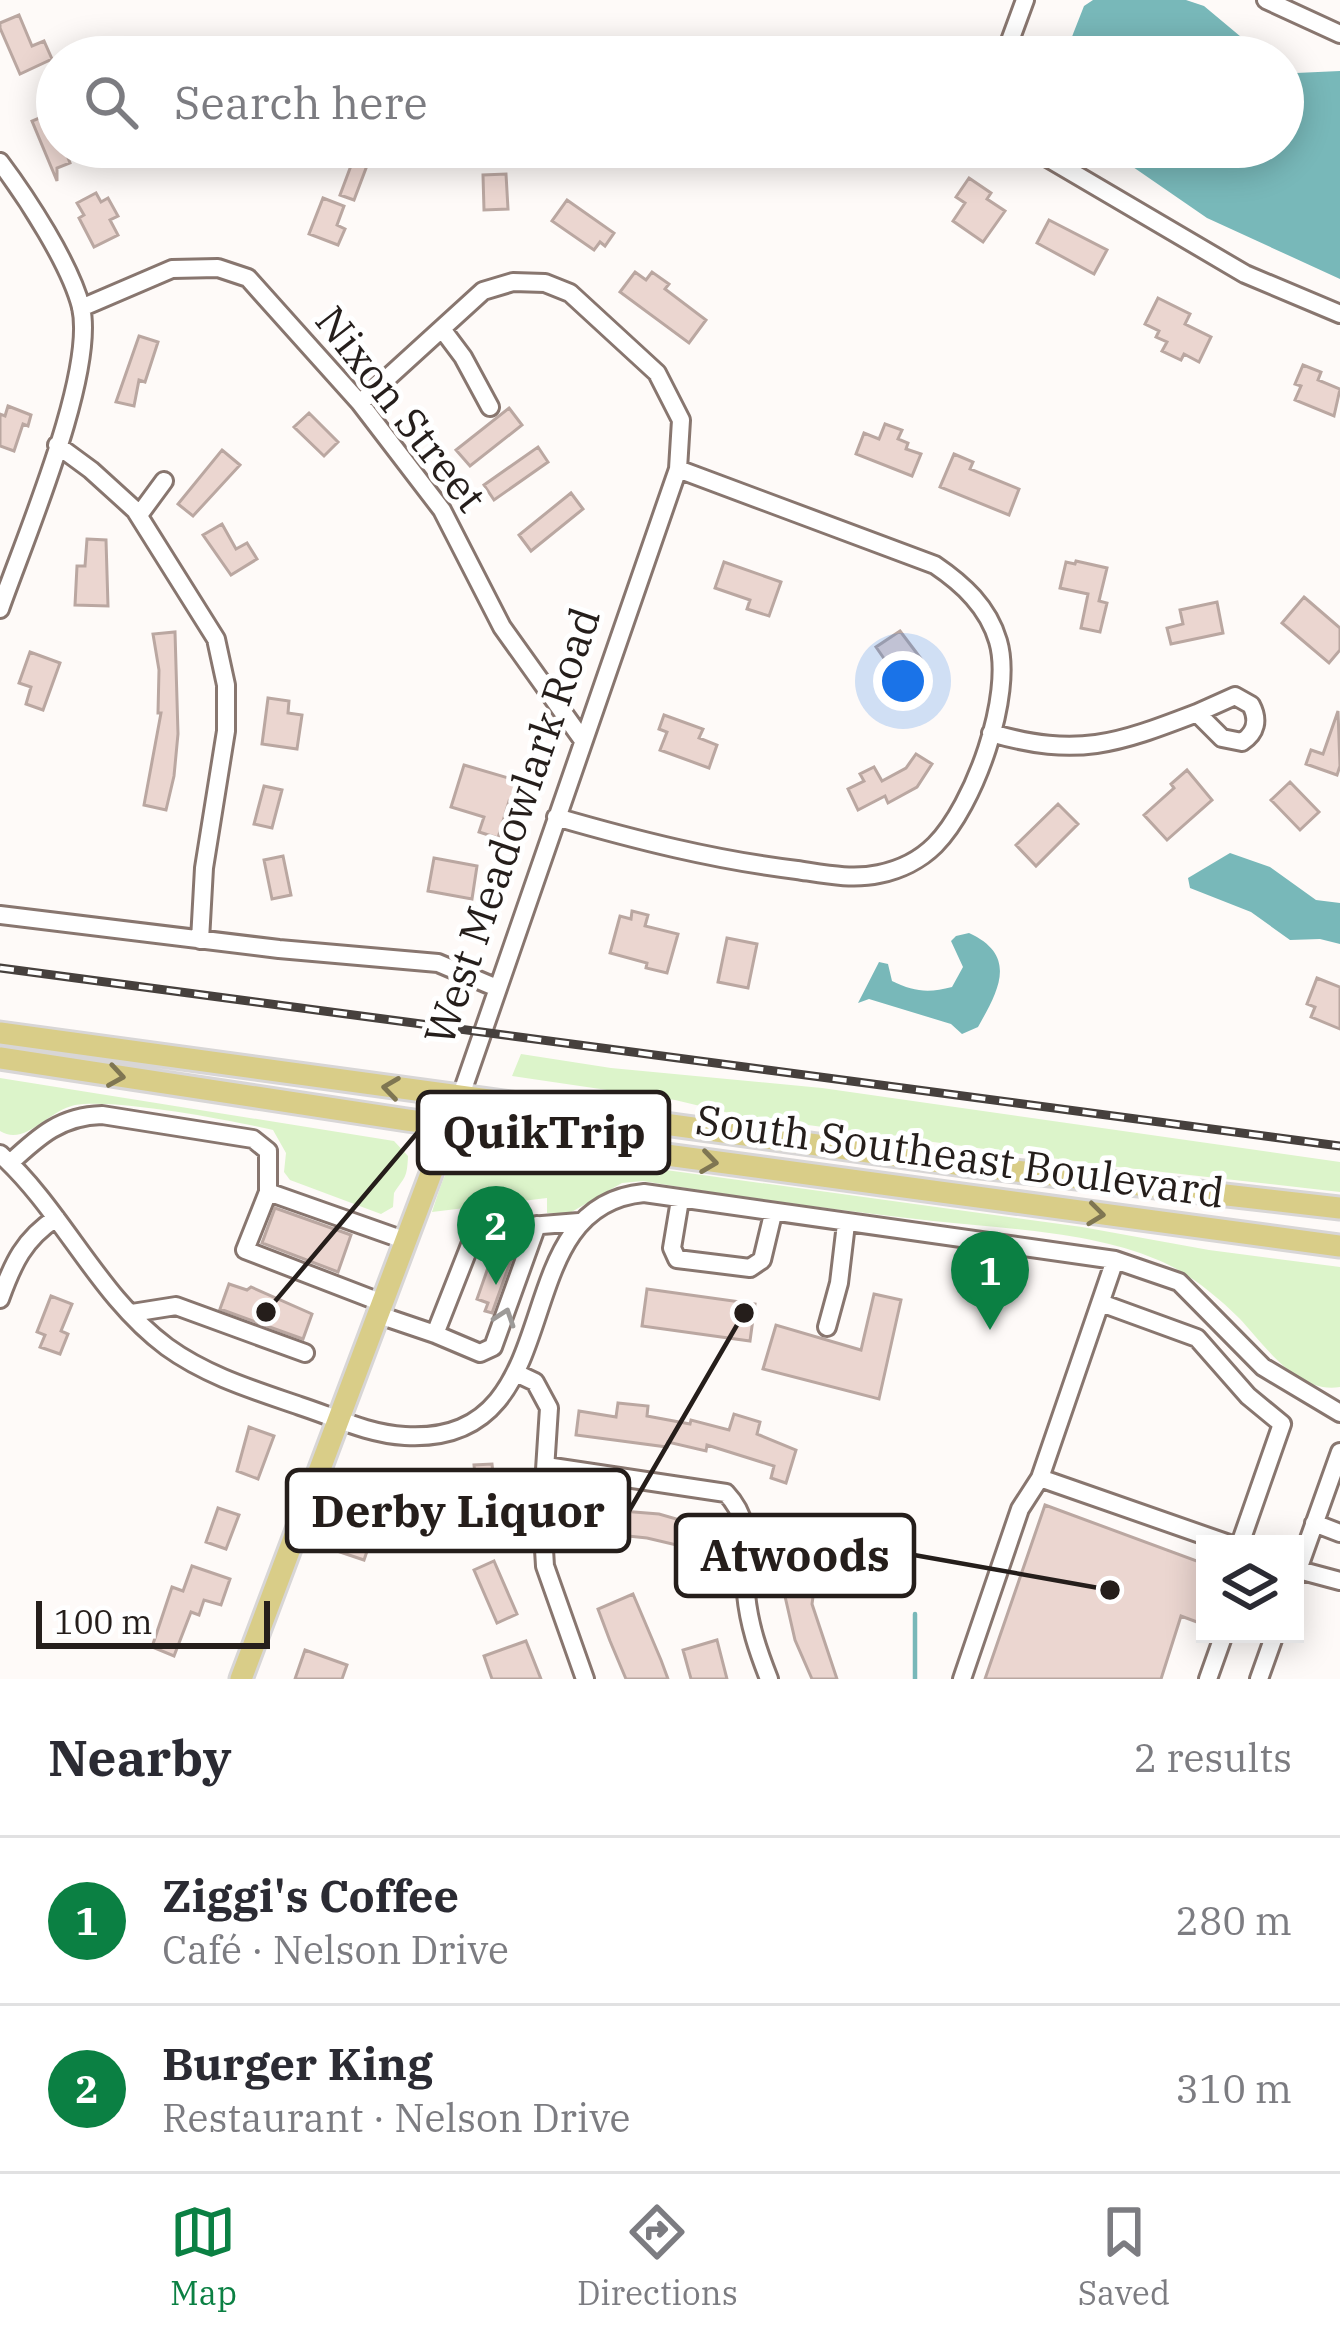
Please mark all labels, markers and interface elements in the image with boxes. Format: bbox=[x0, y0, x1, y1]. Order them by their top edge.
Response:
search box bbox=[36, 36, 1304, 168]
icon: search bbox=[78, 69, 144, 135]
text: Search here bbox=[174, 73, 428, 131]
street label: Nixon Street bbox=[304, 294, 499, 523]
street label: West Meadowlark Road bbox=[411, 600, 612, 1052]
your location bbox=[873, 651, 933, 711]
one-way arrow bbox=[106, 1062, 125, 1088]
one-way arrow bbox=[381, 1076, 400, 1102]
street label: South Southeast Boulevard bbox=[692, 1091, 1228, 1220]
callout: QuikTrip bbox=[418, 1092, 669, 1173]
text: QuikTrip bbox=[442, 1102, 646, 1160]
one-way arrow bbox=[700, 1148, 719, 1174]
pin: 2 bbox=[457, 1186, 535, 1285]
one-way arrow bbox=[1086, 1200, 1106, 1226]
pin: 1 bbox=[951, 1231, 1029, 1330]
one-way arrow bbox=[491, 1307, 515, 1328]
callout: Derby Liquor bbox=[287, 1470, 629, 1551]
text: Derby Liquor bbox=[311, 1481, 605, 1539]
callout: Atwoods bbox=[676, 1515, 914, 1596]
text: Atwoods bbox=[700, 1525, 890, 1583]
map controls bbox=[1196, 1535, 1304, 1643]
button: layers bbox=[1196, 1535, 1304, 1643]
scale bar bbox=[36, 1595, 270, 1648]
text: 100 m bbox=[54, 1600, 153, 1643]
text: Nearby bbox=[48, 1724, 232, 1790]
text: 2 results bbox=[1134, 1732, 1292, 1783]
text: Ziggi's Coffee bbox=[162, 1866, 459, 1924]
text: 1 bbox=[75, 1895, 99, 1946]
text: 280 m bbox=[1176, 1895, 1292, 1946]
text: Café · Nelson Drive bbox=[162, 1924, 509, 1975]
text: Burger King bbox=[162, 2034, 433, 2092]
text: 2 bbox=[75, 2063, 99, 2114]
text: 310 m bbox=[1176, 2063, 1292, 2114]
text: Restaurant · Nelson Drive bbox=[162, 2092, 630, 2143]
tab: Map bbox=[170, 2199, 237, 2314]
tab: Directions bbox=[577, 2199, 738, 2314]
tab: Saved bbox=[1078, 2199, 1170, 2314]

